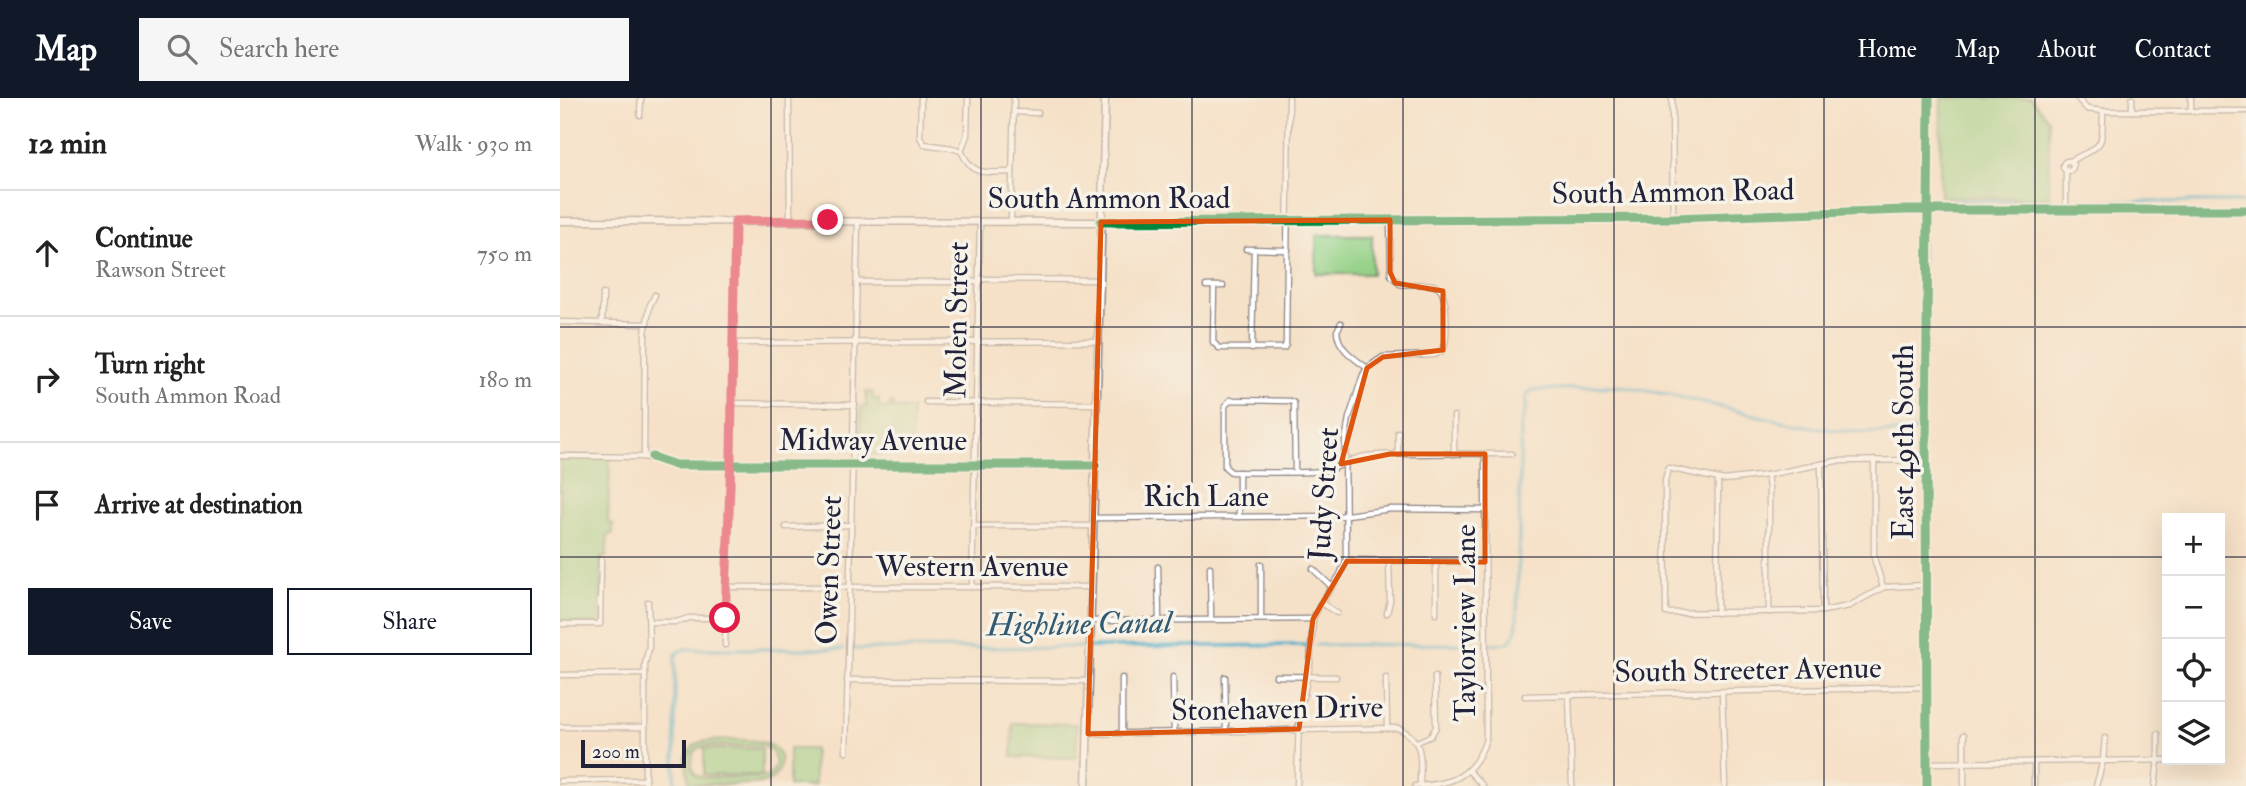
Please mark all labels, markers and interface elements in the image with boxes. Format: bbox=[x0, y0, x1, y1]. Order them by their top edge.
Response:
search box bbox=[139, 18, 629, 81]
text: Map bbox=[35, 29, 97, 70]
icon: search bbox=[163, 30, 201, 68]
text: Search here bbox=[219, 33, 339, 65]
text: Home bbox=[1857, 34, 1917, 65]
text: Map bbox=[1955, 34, 2000, 65]
text: About bbox=[2038, 34, 2097, 65]
text: Contact bbox=[2135, 34, 2211, 65]
text: 12 min bbox=[28, 125, 107, 162]
text: Walk · 930 m bbox=[415, 129, 532, 158]
street label: South Ammon Road bbox=[1551, 171, 1795, 213]
street label: South Ammon Road bbox=[988, 180, 1231, 217]
route end bbox=[812, 204, 843, 235]
text: Continue bbox=[95, 223, 193, 255]
icon: ahead bbox=[28, 234, 66, 272]
text: 750 m bbox=[477, 239, 532, 268]
street label: Molen Street bbox=[937, 241, 977, 399]
text: Rawson Street bbox=[95, 255, 226, 284]
street label: East 49th South bbox=[1885, 344, 1922, 540]
text: Turn right bbox=[95, 349, 205, 381]
icon: right bbox=[28, 360, 66, 398]
text: 180 m bbox=[479, 365, 532, 394]
text: South Ammon Road bbox=[95, 381, 281, 410]
street label: Midway Avenue bbox=[779, 422, 967, 459]
street label: Judy Street bbox=[1301, 426, 1347, 563]
street label: Rich Lane bbox=[1143, 478, 1269, 515]
icon: arrive bbox=[28, 486, 66, 524]
text: Arrive at destination bbox=[95, 489, 303, 521]
street label: Owen Street bbox=[808, 494, 850, 645]
map controls bbox=[2162, 513, 2225, 765]
button: + bbox=[2162, 513, 2225, 576]
street label: Taylorview Lane bbox=[1447, 524, 1484, 722]
street label: Western Avenue bbox=[875, 548, 1068, 585]
button: − bbox=[2162, 576, 2225, 639]
button: Save bbox=[28, 588, 273, 655]
button: Share bbox=[287, 588, 532, 655]
route start bbox=[709, 602, 740, 633]
water label: Highline Canal bbox=[984, 602, 1174, 646]
button: locate bbox=[2162, 639, 2225, 702]
street label: South Streeter Avenue bbox=[1614, 649, 1882, 691]
street label: Stonehaven Drive bbox=[1171, 689, 1383, 729]
button: layers bbox=[2162, 702, 2225, 765]
scale bar bbox=[581, 737, 686, 769]
text: 200 m bbox=[592, 740, 640, 764]

